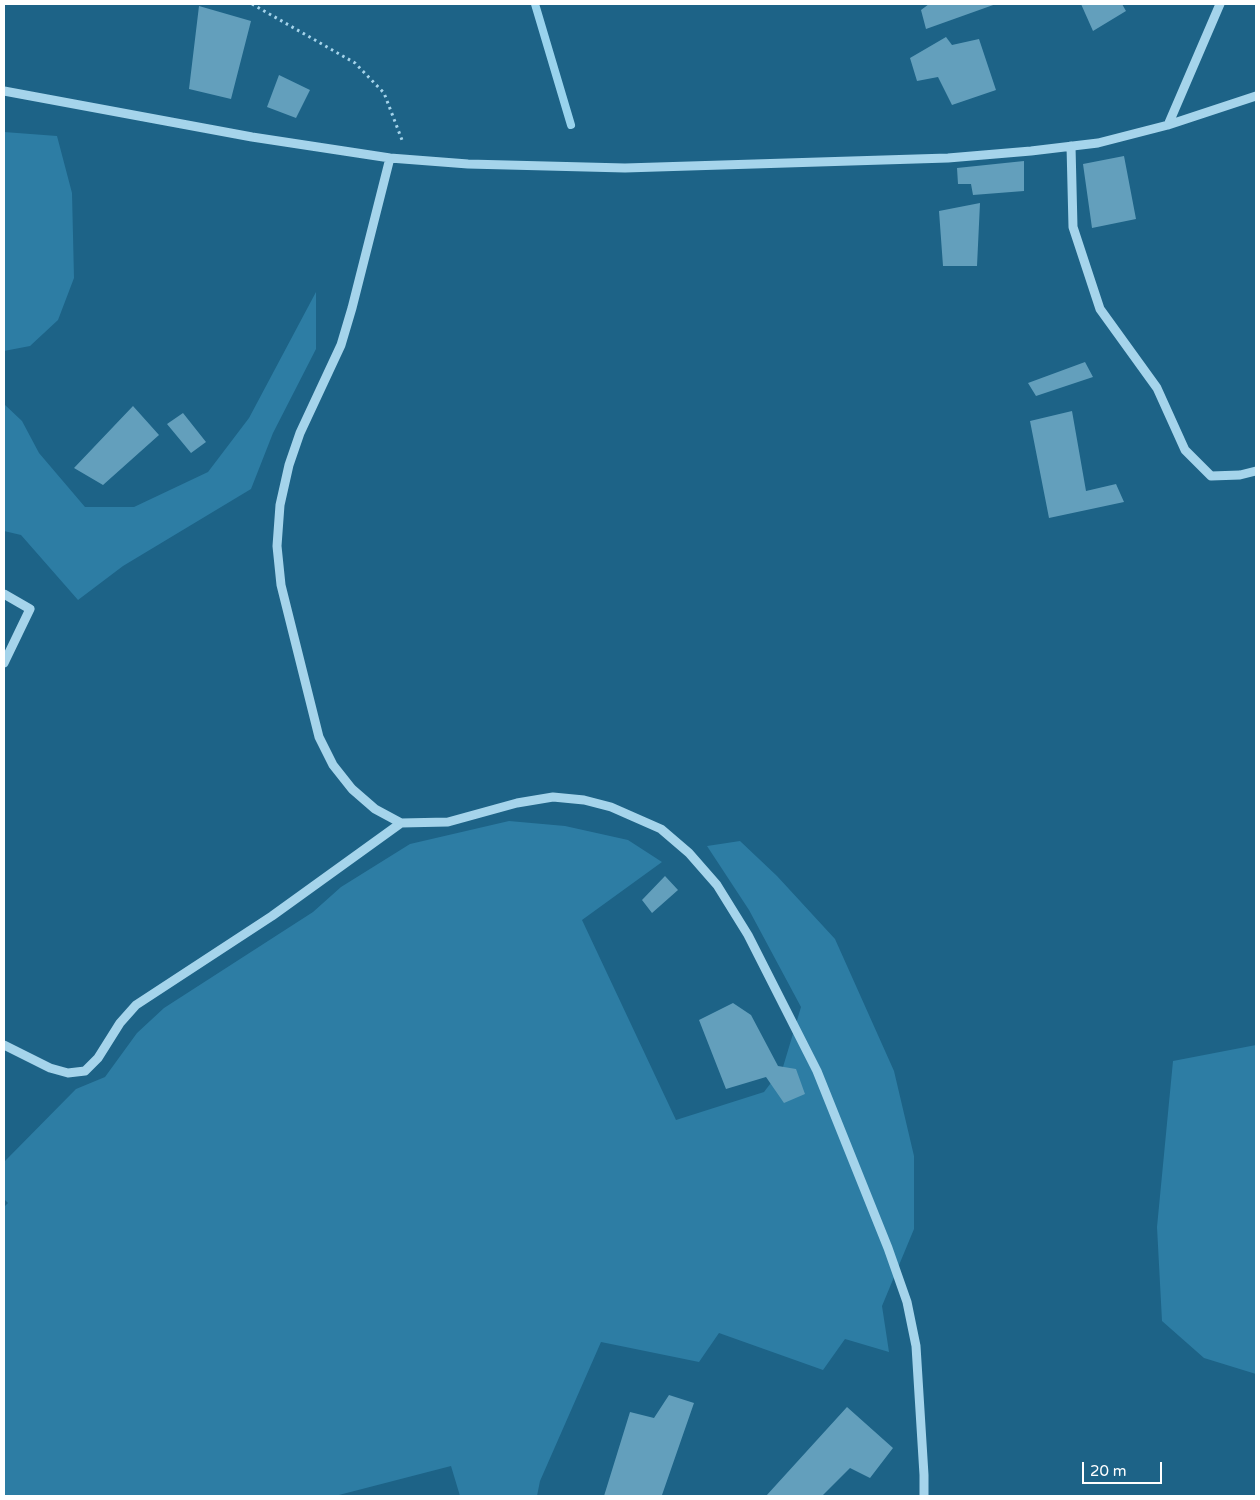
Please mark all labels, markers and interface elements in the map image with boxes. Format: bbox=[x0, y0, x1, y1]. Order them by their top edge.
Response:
scale bar bbox=[1085, 1452, 1165, 1484]
text: 20 m bbox=[1090, 1462, 1127, 1480]

